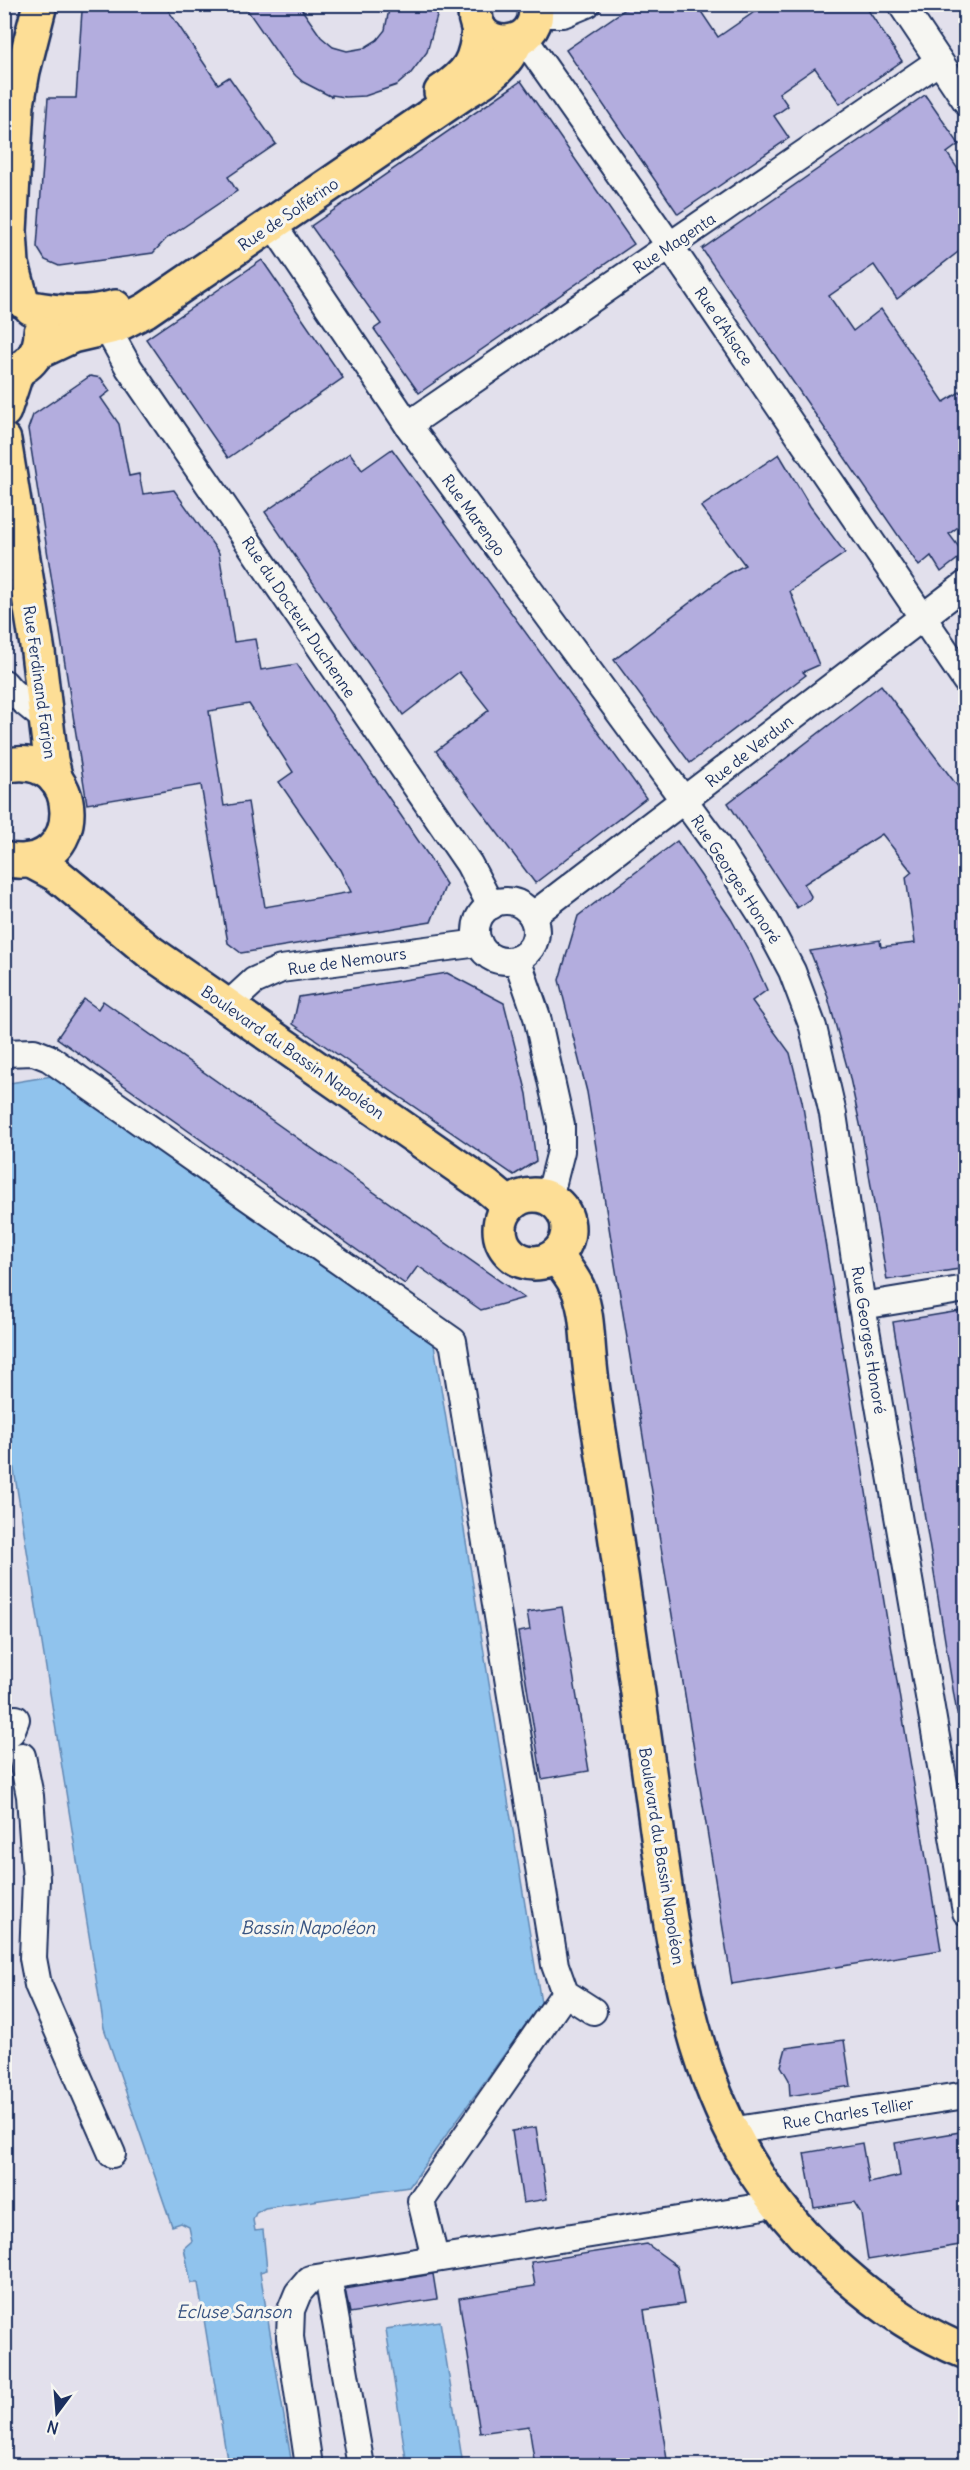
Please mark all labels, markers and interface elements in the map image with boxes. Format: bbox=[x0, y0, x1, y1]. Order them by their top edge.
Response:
street label: Rue de Solférino bbox=[234, 173, 342, 255]
street label: Rue Magenta bbox=[629, 208, 719, 278]
street label: Rue d'Alsace bbox=[690, 283, 758, 369]
street label: Rue Marengo bbox=[438, 470, 510, 560]
street label: Rue du Docteur Duchenne bbox=[238, 533, 360, 701]
street label: Rue Ferdinand Farjon bbox=[19, 604, 61, 760]
street label: Rue de Verdun bbox=[701, 711, 797, 791]
street label: Rue Georges Honoré bbox=[687, 811, 785, 947]
street label: Rue de Nemours bbox=[287, 943, 407, 979]
street label: Boulevard du Bassin Napoléon bbox=[197, 981, 389, 1123]
street label: Rue Georges Honoré bbox=[847, 1265, 891, 1415]
street label: Boulevard du Bassin Napoléon bbox=[635, 1746, 689, 1966]
water label: Bassin Napoléon bbox=[241, 1916, 376, 1939]
street label: Rue Charles Tellier bbox=[781, 2093, 915, 2133]
water label: Ecluse Sanson bbox=[176, 2300, 292, 2323]
north arrow bbox=[27, 2383, 87, 2443]
text: N bbox=[45, 2416, 61, 2439]

